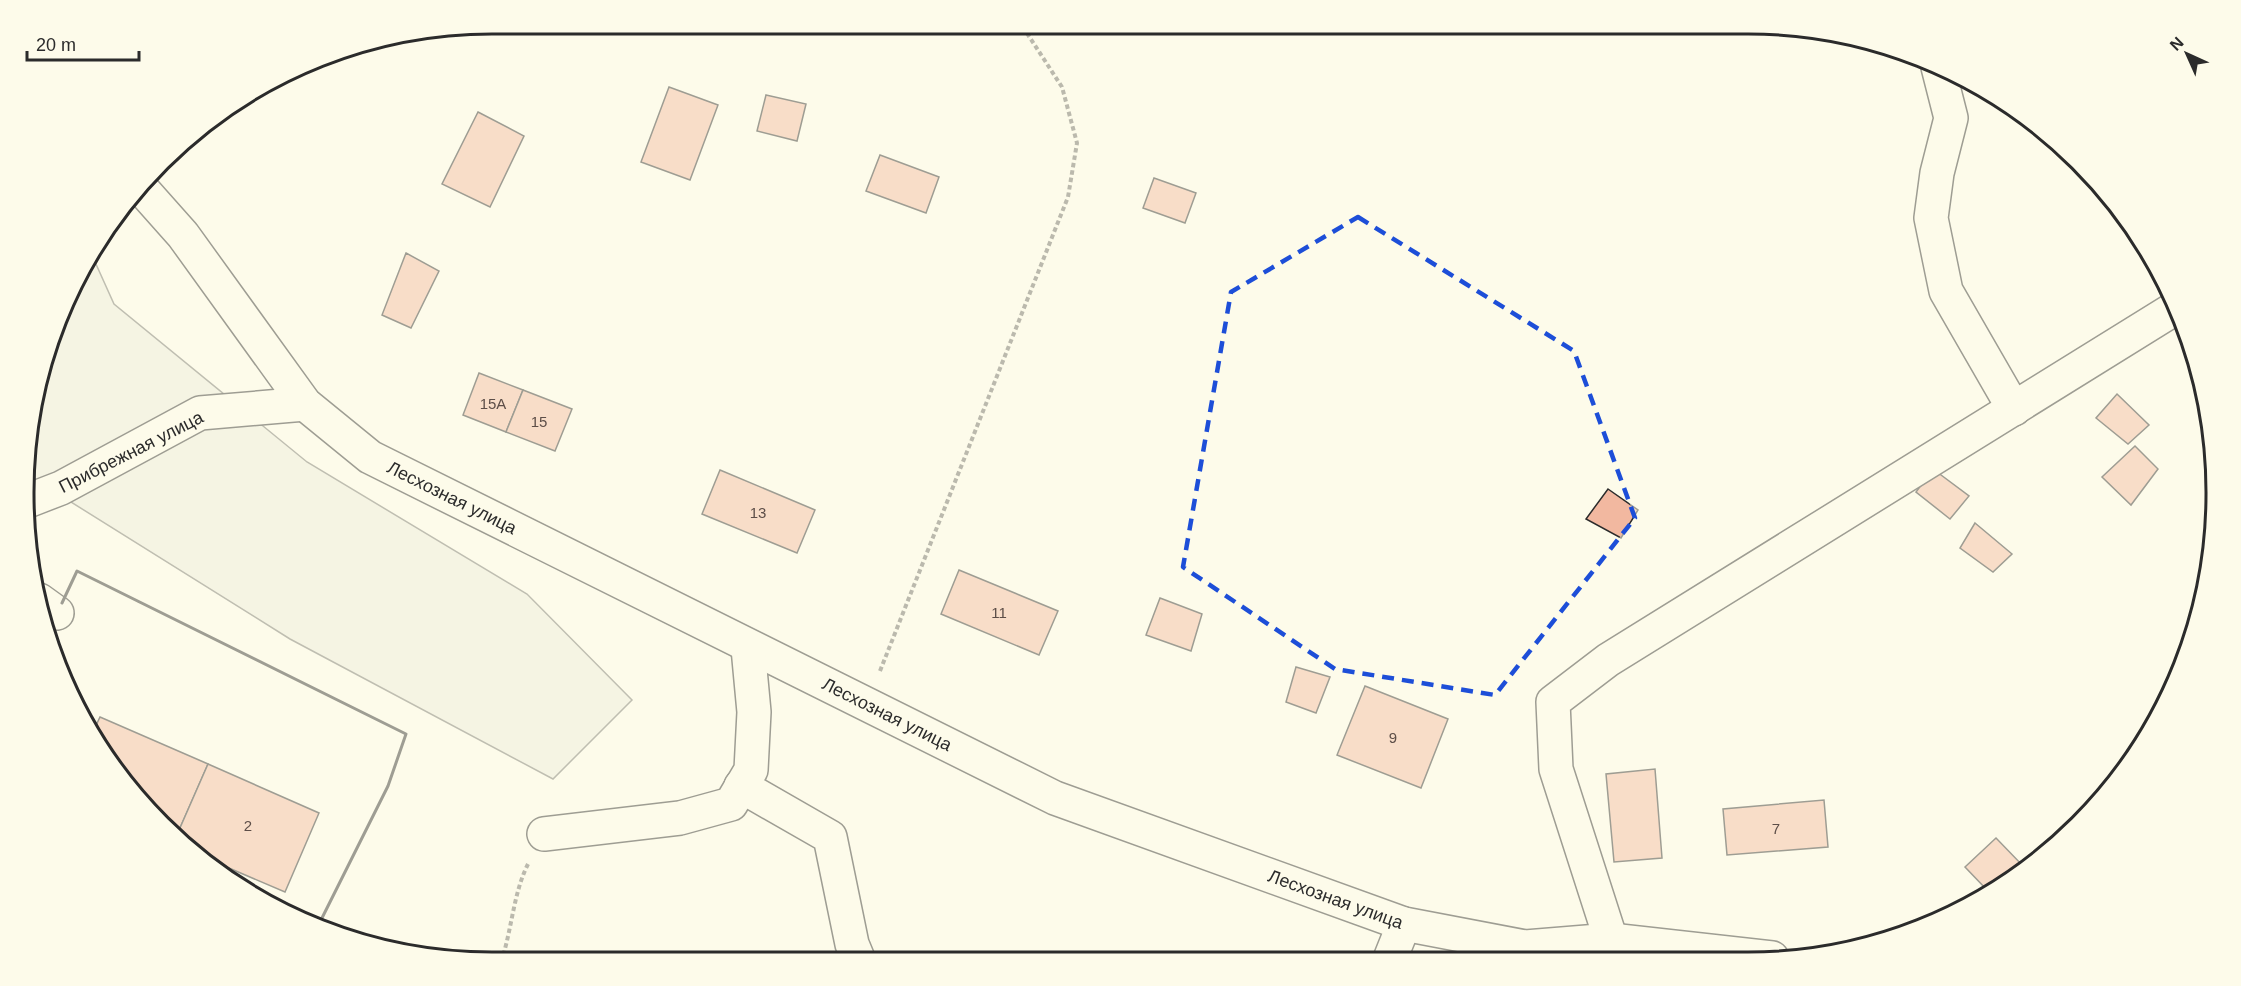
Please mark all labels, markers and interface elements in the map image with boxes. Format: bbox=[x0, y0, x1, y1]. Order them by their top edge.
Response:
scale bar bbox=[27, 24, 140, 62]
north arrow bbox=[2157, 24, 2217, 84]
text: N bbox=[2167, 34, 2187, 54]
text: 20 m bbox=[36, 35, 76, 55]
house number: 15А bbox=[480, 395, 506, 412]
street label: Прибрежная улица bbox=[55, 406, 207, 497]
house number: 15 bbox=[531, 413, 547, 430]
street label: Лесхозная улица bbox=[384, 457, 521, 539]
house number: 13 bbox=[750, 504, 766, 521]
house number: 11 bbox=[991, 604, 1007, 621]
street label: Лесхозная улица bbox=[819, 674, 956, 755]
house number: 9 bbox=[1389, 729, 1397, 746]
house number: 2 bbox=[244, 817, 252, 834]
house number: 7 bbox=[1772, 820, 1780, 837]
street label: Лесхозная улица bbox=[1265, 866, 1407, 933]

